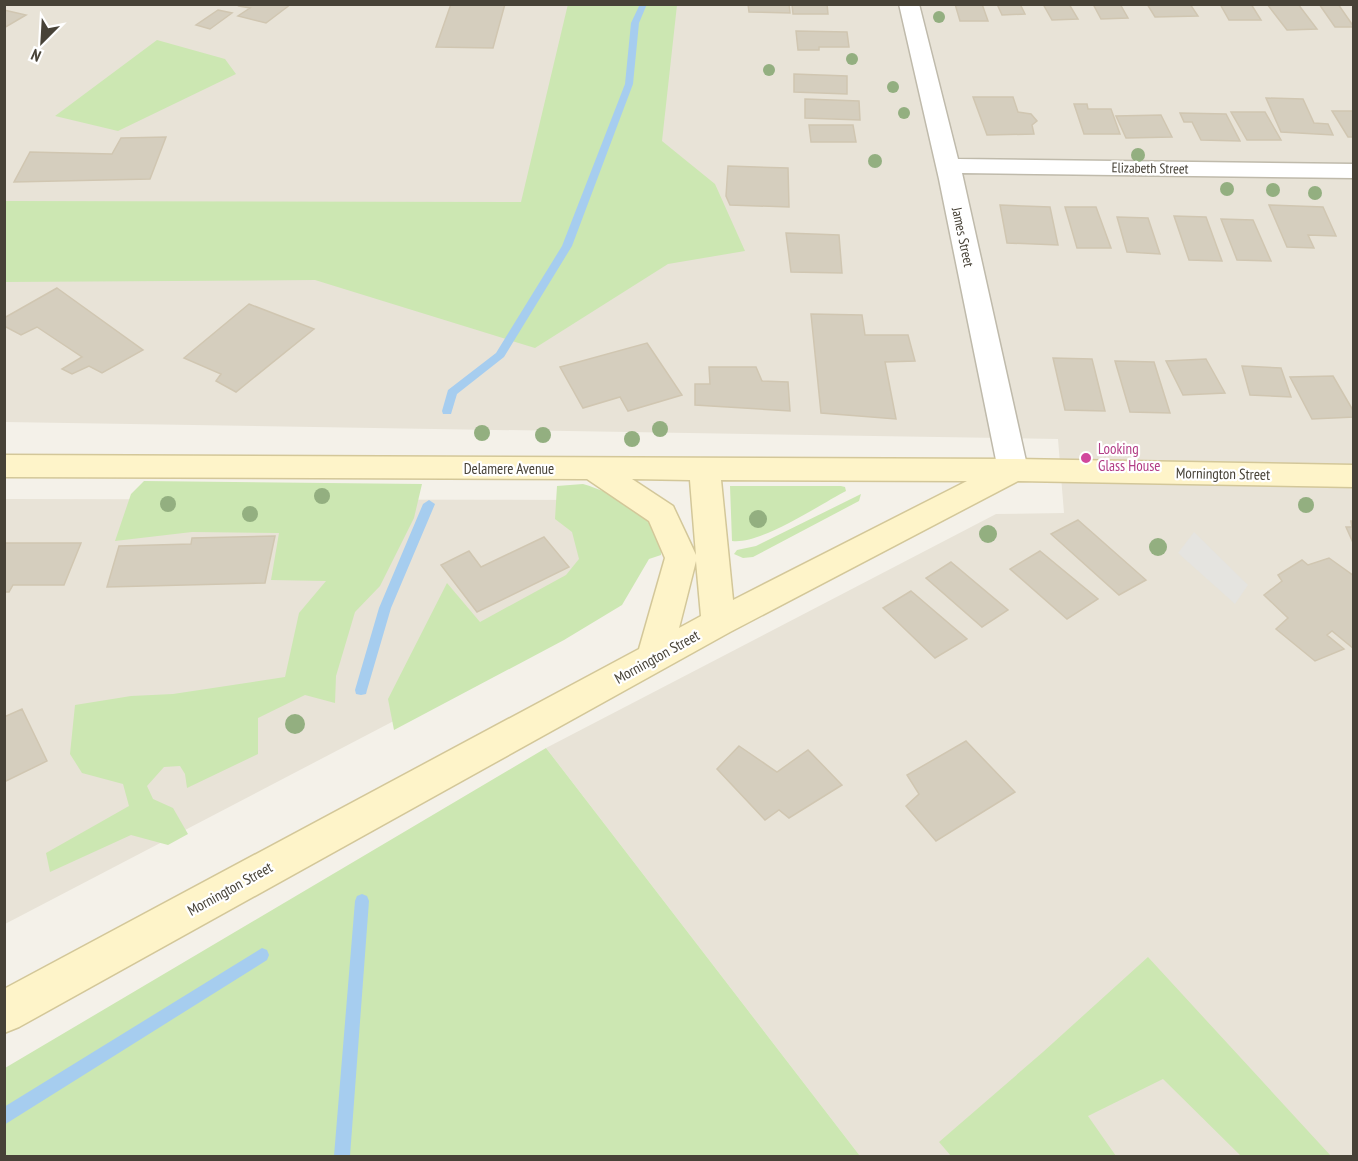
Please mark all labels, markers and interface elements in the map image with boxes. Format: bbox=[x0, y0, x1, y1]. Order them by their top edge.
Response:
north arrow bbox=[12, 12, 72, 72]
text: N bbox=[28, 45, 44, 67]
street label: Elizabeth Street bbox=[1111, 158, 1189, 178]
street label: James Street bbox=[948, 205, 978, 269]
place label: Looking Glass House bbox=[1098, 439, 1161, 475]
marker: Looking Glass House bbox=[1079, 451, 1093, 465]
street label: Delamere Avenue bbox=[464, 459, 554, 478]
street label: Mornington Street bbox=[1176, 463, 1270, 484]
street label: Mornington Street bbox=[611, 625, 703, 688]
street label: Mornington Street bbox=[184, 857, 276, 920]

